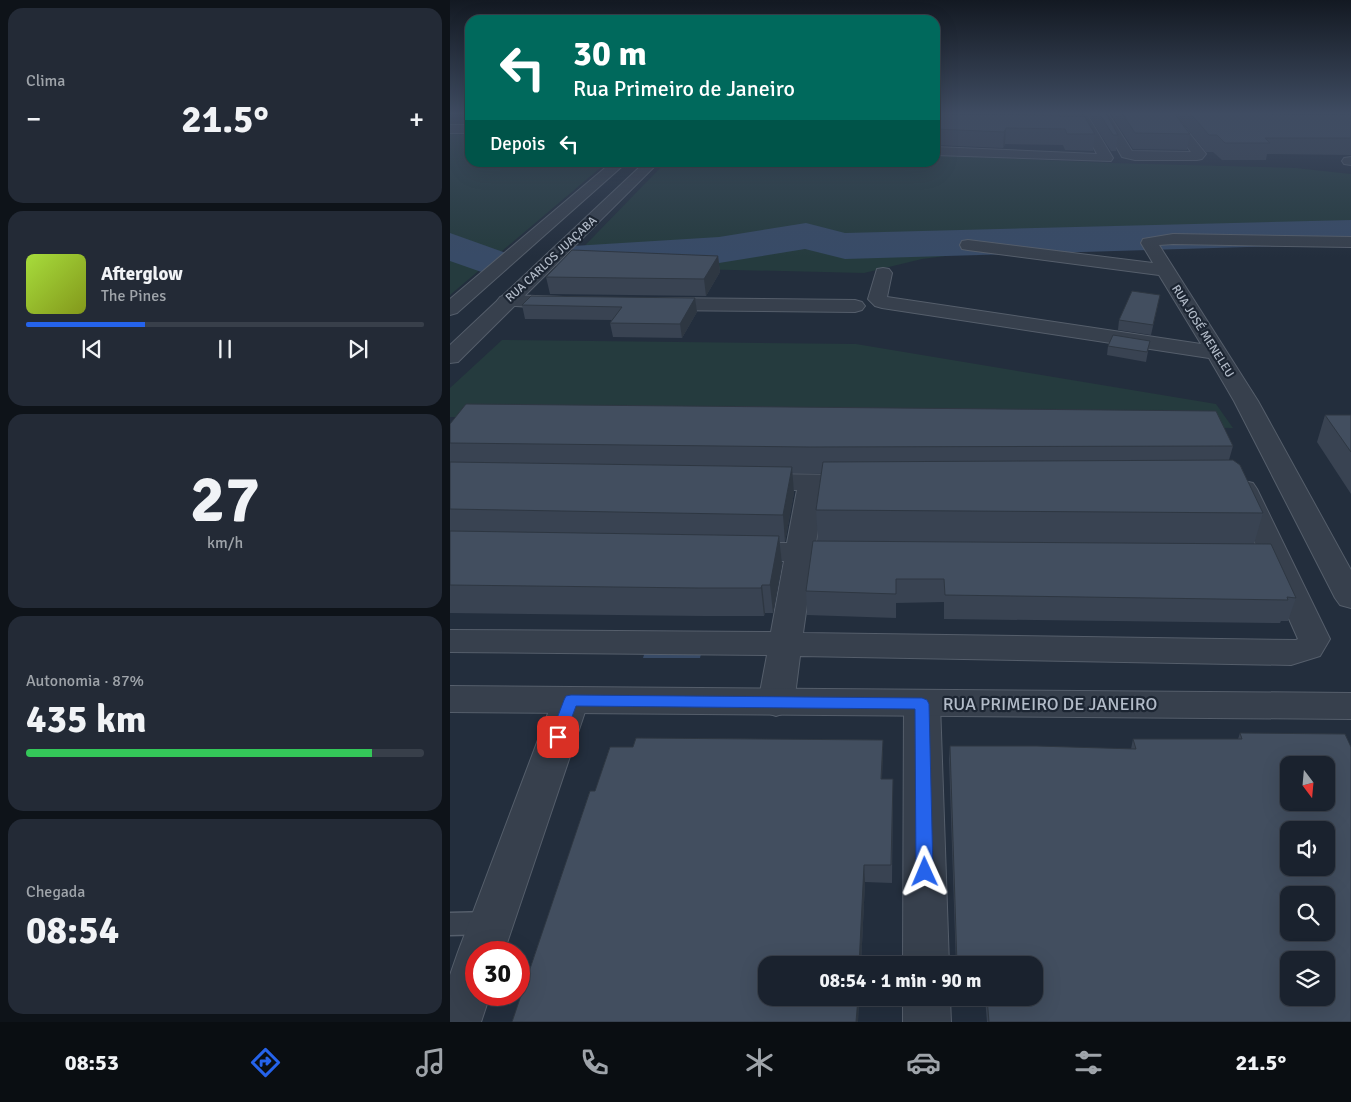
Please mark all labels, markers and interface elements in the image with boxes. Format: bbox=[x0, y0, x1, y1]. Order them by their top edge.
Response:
text: 30 m bbox=[573, 32, 647, 75]
icon: left bbox=[490, 35, 555, 100]
text: Clima bbox=[26, 71, 65, 91]
text: Rua Primeiro de Janeiro bbox=[573, 75, 795, 102]
text: 21.5° bbox=[181, 96, 269, 143]
text: − bbox=[26, 102, 41, 136]
text: + bbox=[409, 102, 424, 136]
icon: left bbox=[555, 130, 583, 158]
text: Depois bbox=[490, 132, 545, 156]
street label: RUA CARLOS JUAÇABA bbox=[503, 213, 601, 306]
text: Afterglow bbox=[101, 262, 183, 286]
street label: RUA JOSÉ MENELEU bbox=[1168, 282, 1237, 380]
text: The Pines bbox=[101, 286, 166, 306]
icon: previous bbox=[78, 335, 106, 363]
icon: pause bbox=[211, 335, 239, 363]
icon: next bbox=[344, 335, 372, 363]
text: 27 bbox=[190, 460, 260, 540]
text: km/h bbox=[207, 533, 243, 553]
text: Autonomia · 87% bbox=[26, 671, 144, 691]
street label: RUA PRIMEIRO DE JANEIRO bbox=[943, 693, 1157, 715]
text: 435 km bbox=[26, 696, 147, 743]
pin bbox=[537, 716, 579, 758]
icon: arrive bbox=[544, 723, 572, 751]
north arrow bbox=[1280, 756, 1335, 811]
map controls bbox=[1280, 756, 1335, 1006]
button: sound bbox=[1280, 821, 1335, 876]
position arrow bbox=[898, 845, 950, 897]
text: Chegada bbox=[26, 882, 85, 902]
button: search bbox=[1280, 886, 1335, 941]
text: 08:54 bbox=[26, 907, 119, 954]
speed limit sign: 30 bbox=[465, 941, 530, 1006]
button: layers bbox=[1280, 951, 1335, 1006]
text: 08:54 · 1 min · 90 m bbox=[820, 969, 981, 993]
icon: directions bbox=[248, 1045, 283, 1080]
icon: music bbox=[413, 1045, 448, 1080]
icon: phone bbox=[577, 1045, 612, 1080]
icon: climate bbox=[742, 1045, 777, 1080]
icon: car bbox=[906, 1045, 941, 1080]
icon: filters bbox=[1071, 1045, 1106, 1080]
text: 08:53 bbox=[65, 1049, 119, 1076]
text: 21.5° bbox=[1235, 1049, 1286, 1076]

